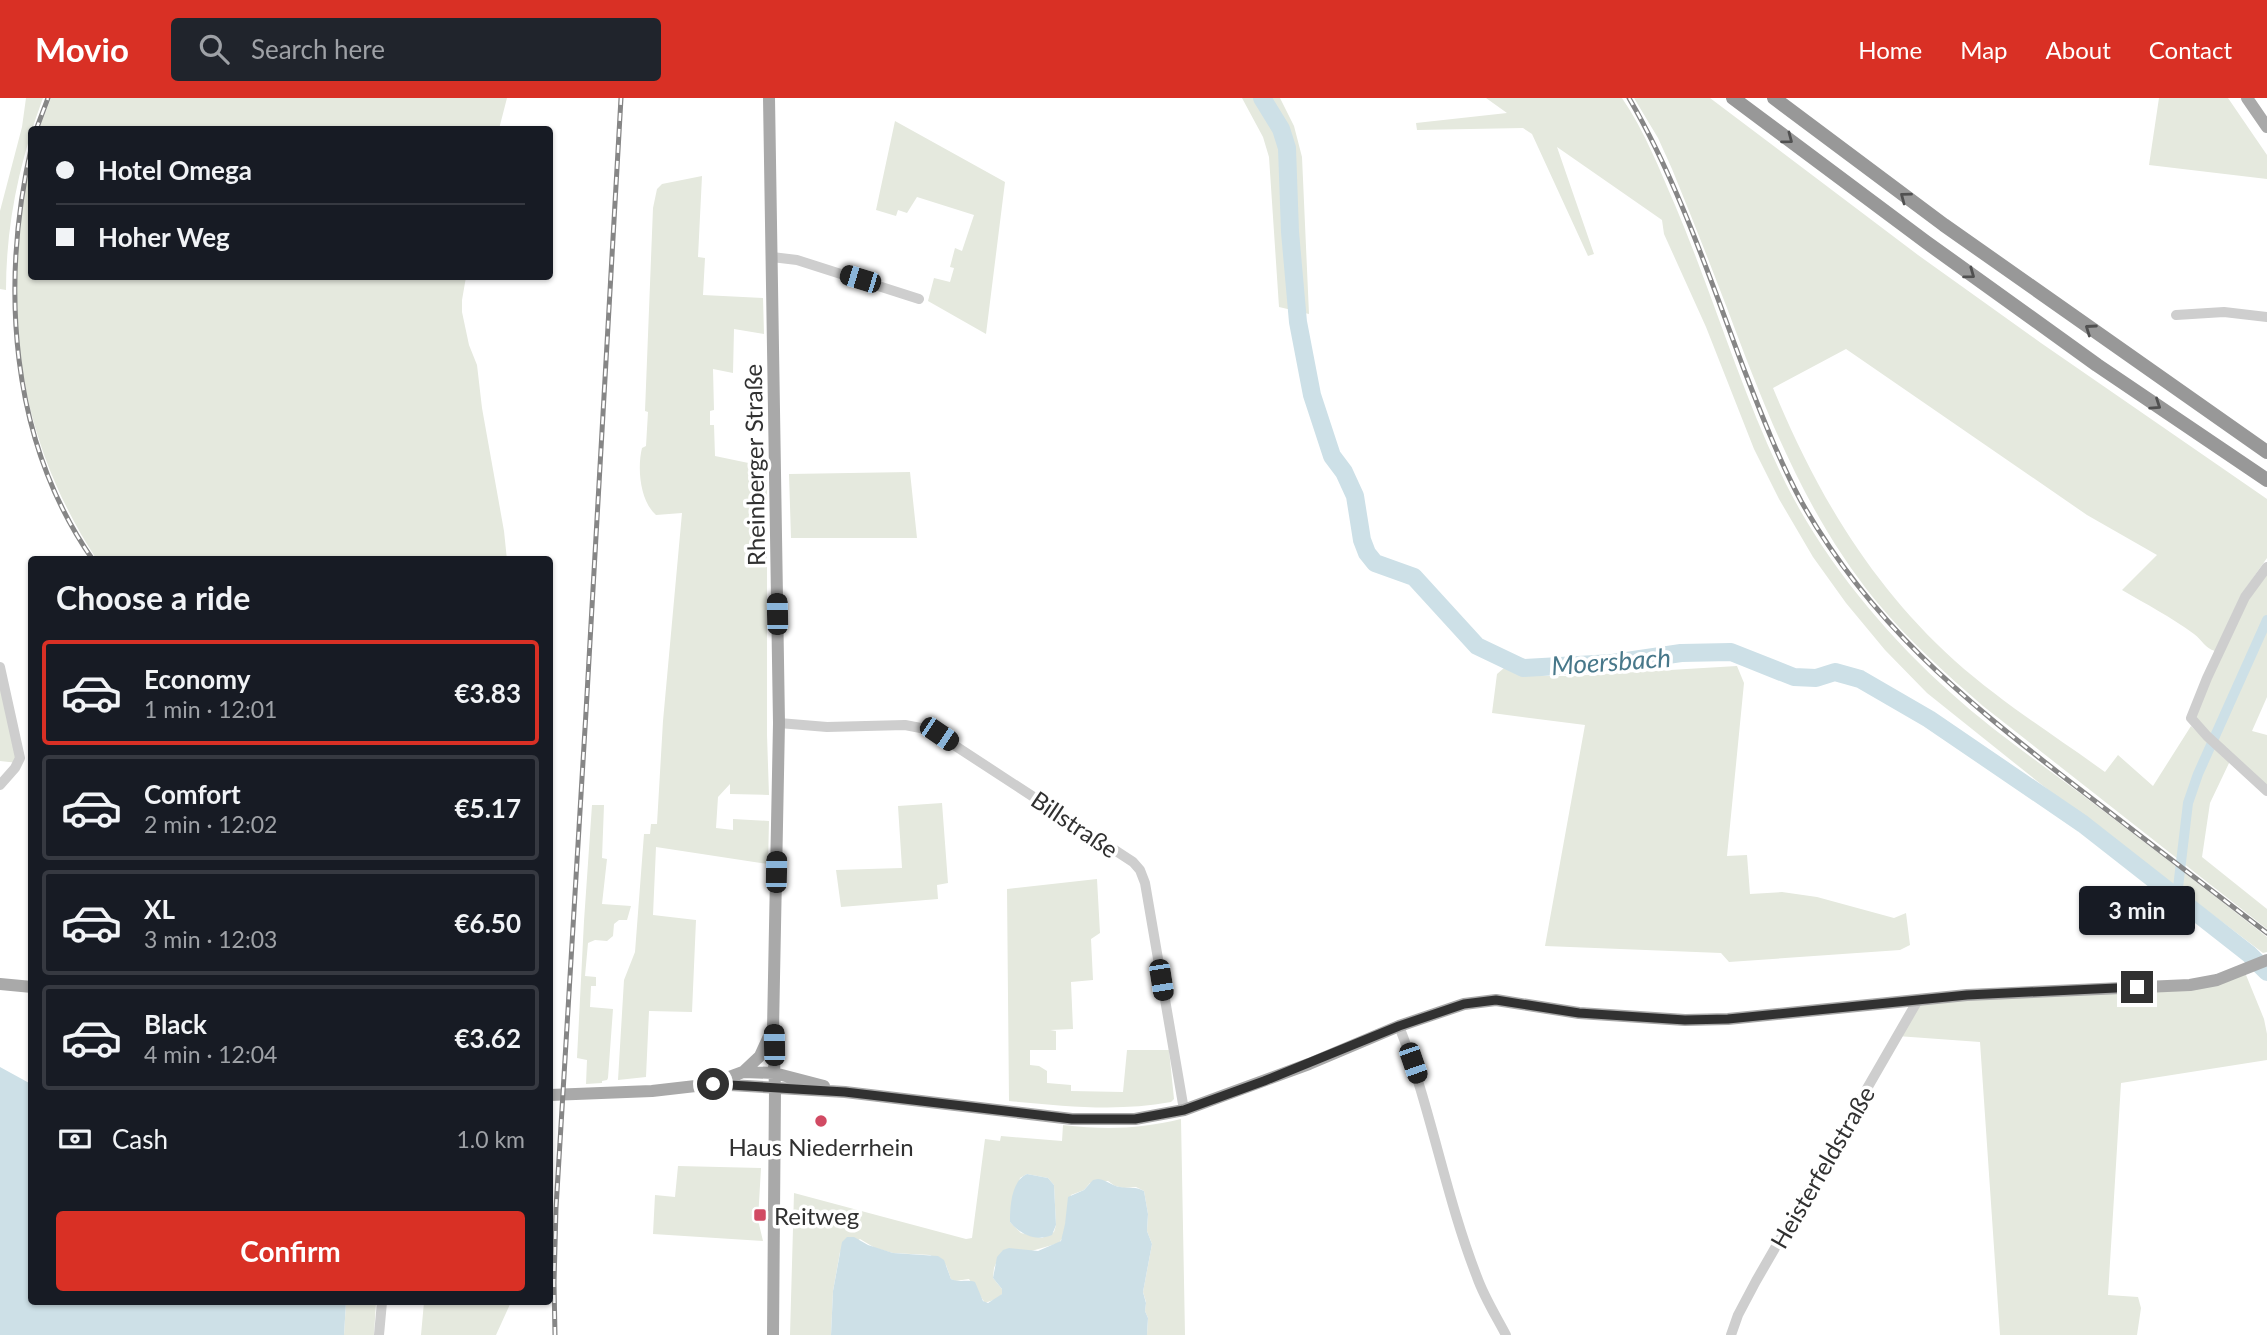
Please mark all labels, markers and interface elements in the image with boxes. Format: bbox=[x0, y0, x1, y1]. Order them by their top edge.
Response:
search box bbox=[171, 18, 661, 81]
text: Movio bbox=[35, 29, 129, 69]
icon: search bbox=[195, 30, 233, 68]
text: Search here bbox=[251, 33, 385, 65]
text: Home bbox=[1858, 35, 1922, 64]
text: Map bbox=[1960, 35, 2008, 64]
text: About bbox=[2046, 35, 2111, 64]
text: Contact bbox=[2149, 35, 2232, 64]
one-way arrow bbox=[1780, 131, 1792, 143]
text: Hotel Omega bbox=[98, 154, 252, 186]
one-way arrow bbox=[1900, 192, 1913, 205]
text: Hoher Weg bbox=[98, 221, 230, 253]
car bbox=[837, 263, 884, 295]
one-way arrow bbox=[1963, 266, 1975, 278]
one-way arrow bbox=[2085, 325, 2098, 337]
street label: Rheinberger Straße bbox=[738, 364, 770, 566]
one-way arrow bbox=[2149, 397, 2162, 410]
text: Choose a ride bbox=[56, 578, 250, 617]
car bbox=[767, 593, 788, 635]
water label: Moersbach bbox=[1550, 641, 1672, 681]
icon: car bbox=[60, 661, 123, 724]
text: Economy bbox=[144, 663, 250, 695]
text: €3.83 bbox=[455, 677, 521, 709]
text: 1 min · 12:01 bbox=[144, 695, 277, 723]
car bbox=[916, 714, 963, 754]
icon: car bbox=[60, 776, 123, 839]
text: Comfort bbox=[144, 778, 241, 810]
street label: Billstraße bbox=[1026, 784, 1124, 864]
text: €5.17 bbox=[455, 792, 521, 824]
text: 2 min · 12:02 bbox=[144, 810, 277, 838]
car bbox=[766, 851, 787, 893]
callout: 3 min bbox=[2079, 886, 2195, 934]
icon: car bbox=[60, 891, 123, 954]
text: XL bbox=[144, 893, 175, 925]
text: 3 min bbox=[2108, 896, 2166, 924]
text: €6.50 bbox=[455, 907, 521, 939]
text: 3 min · 12:03 bbox=[144, 925, 277, 953]
car bbox=[1148, 958, 1175, 1002]
route end bbox=[2121, 971, 2153, 1003]
icon: car bbox=[60, 1006, 123, 1069]
text: Black bbox=[144, 1008, 207, 1040]
text: €3.62 bbox=[455, 1022, 521, 1054]
car bbox=[764, 1024, 785, 1066]
text: 4 min · 12:04 bbox=[144, 1040, 277, 1068]
car bbox=[1397, 1040, 1430, 1086]
route start bbox=[697, 1068, 729, 1100]
street label: Heisterfeldstraße bbox=[1764, 1081, 1880, 1253]
marker: Haus Niederrhein bbox=[813, 1113, 829, 1129]
icon: cash bbox=[56, 1120, 94, 1158]
text: Cash bbox=[112, 1123, 168, 1155]
text: 1.0 km bbox=[456, 1125, 525, 1153]
place label: Haus Niederrhein bbox=[728, 1132, 914, 1161]
place label: Reitweg bbox=[774, 1201, 859, 1230]
marker: Reitweg bbox=[752, 1207, 768, 1223]
button: Confirm bbox=[56, 1211, 525, 1291]

